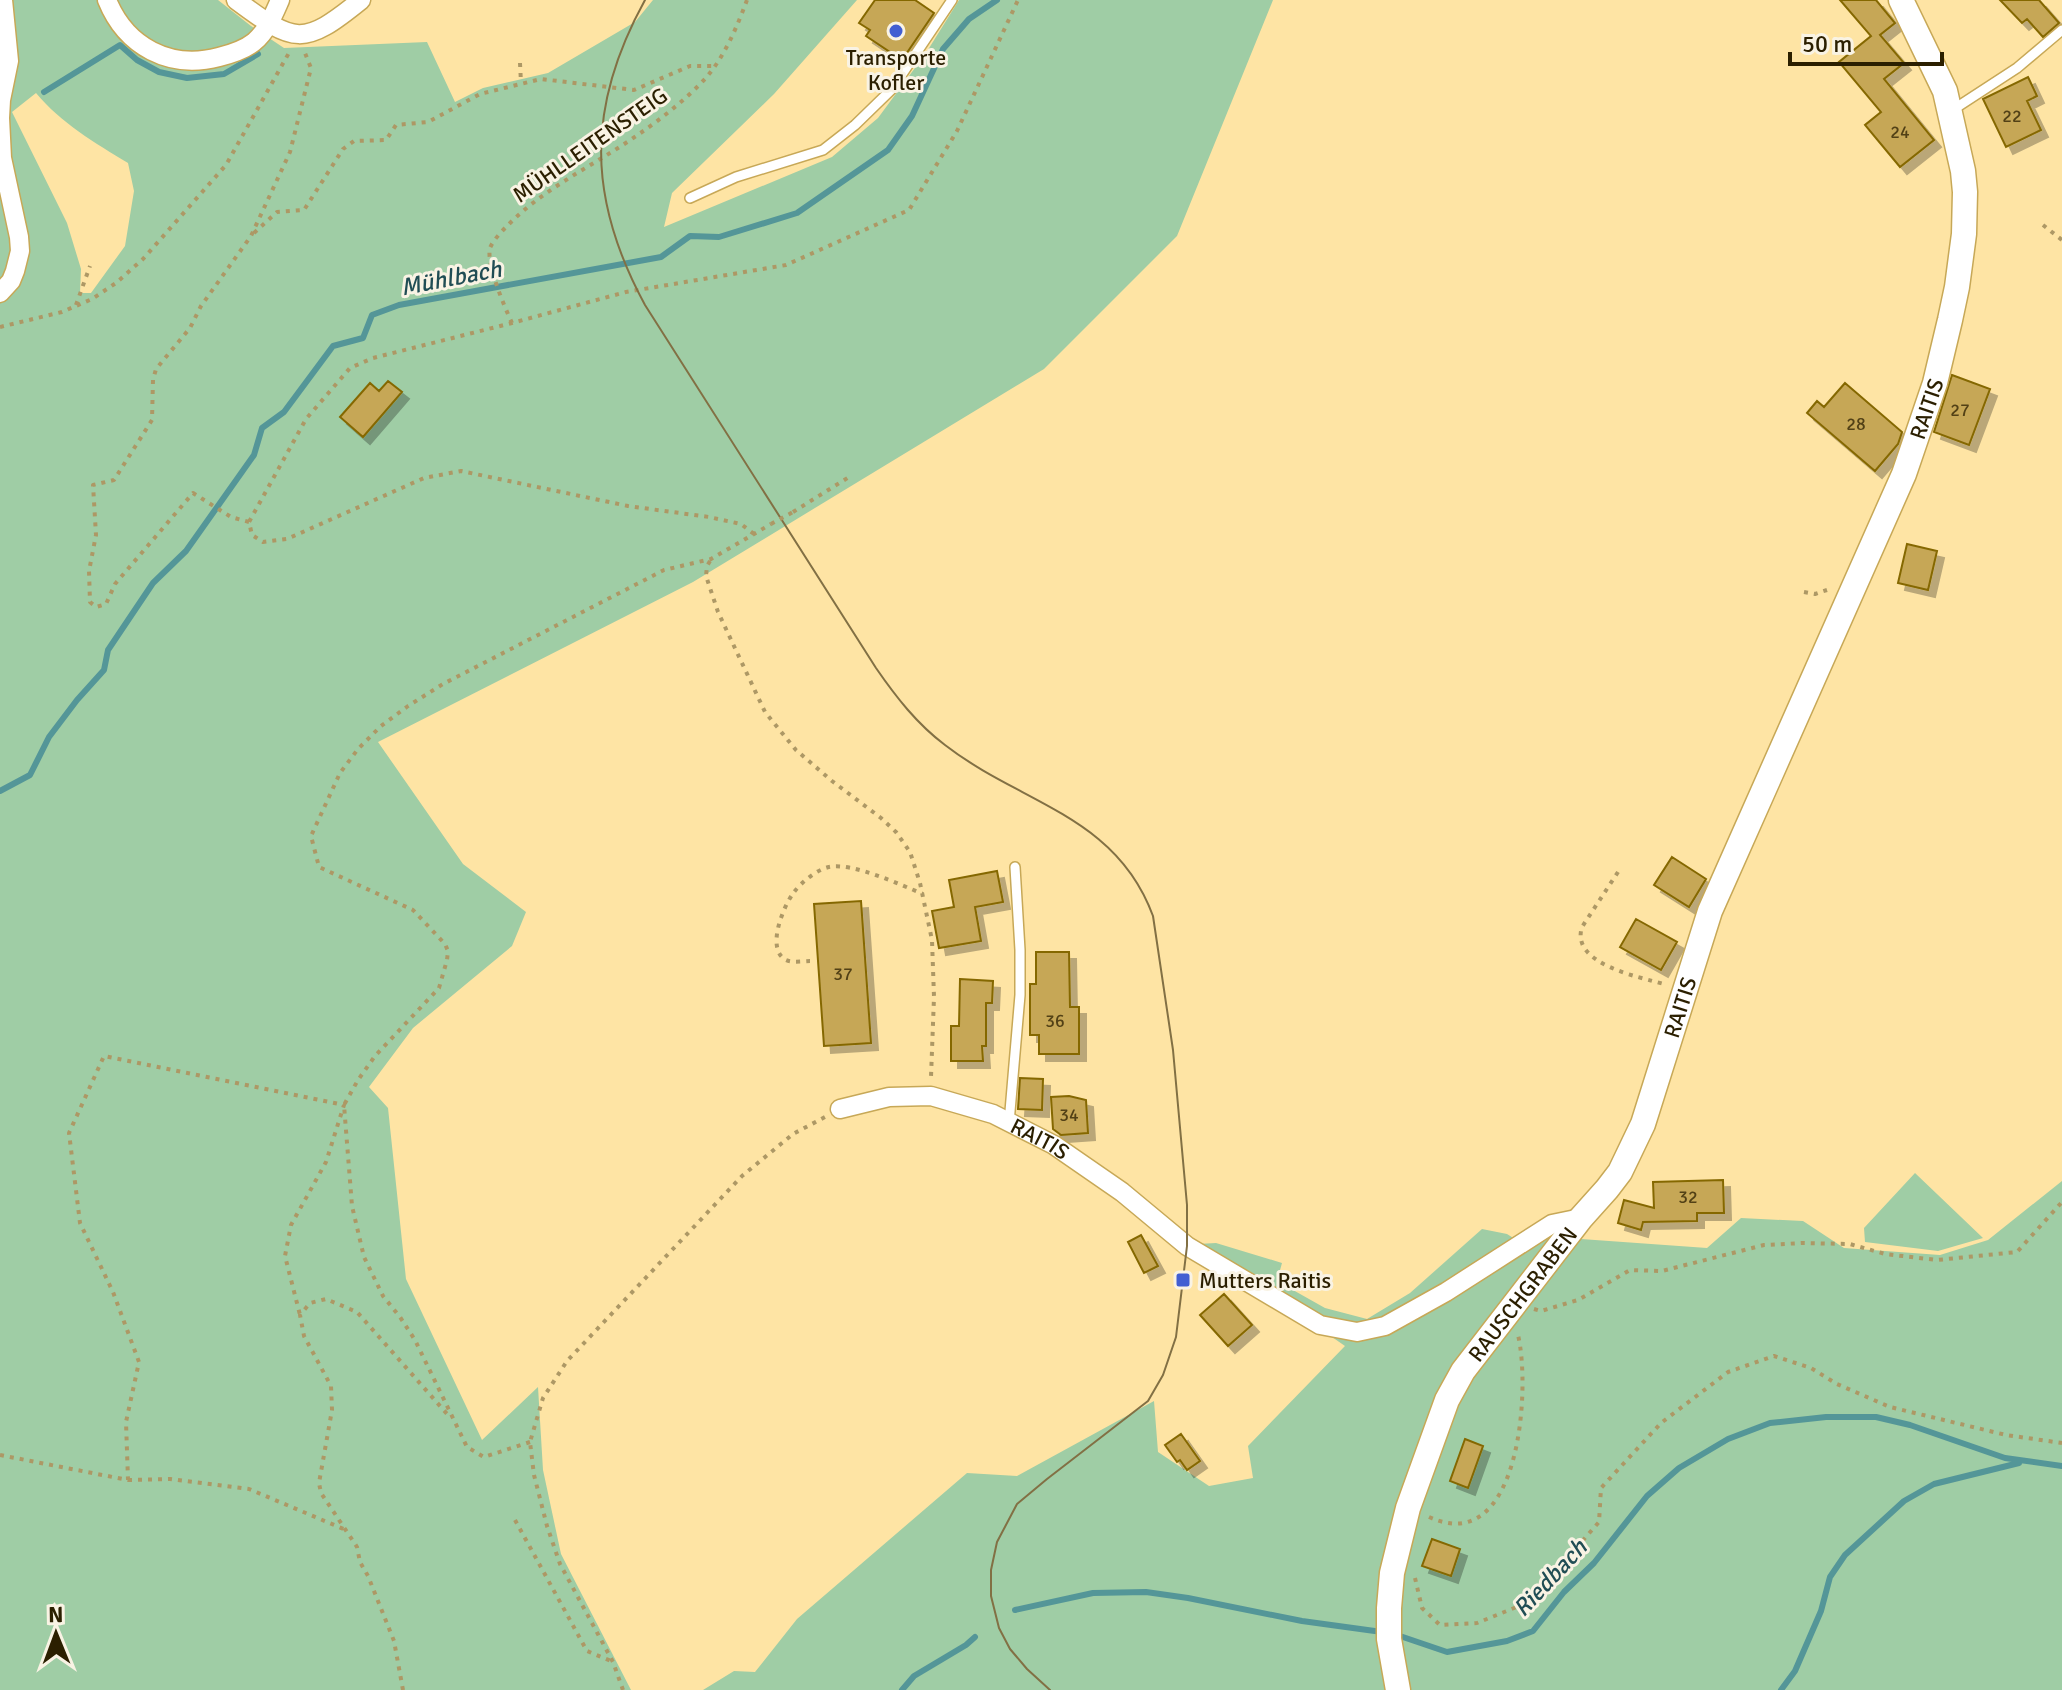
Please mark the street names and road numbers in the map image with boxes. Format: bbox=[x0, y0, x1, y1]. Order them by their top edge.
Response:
street label: MÜHLLEITENSTEIG bbox=[508, 82, 672, 208]
street label: RAITIS bbox=[1903, 375, 1949, 443]
street label: RAITIS bbox=[1657, 973, 1702, 1041]
street label: RAITIS bbox=[1006, 1112, 1075, 1165]
street label: RAUSCHGRABEN bbox=[1462, 1221, 1583, 1367]

